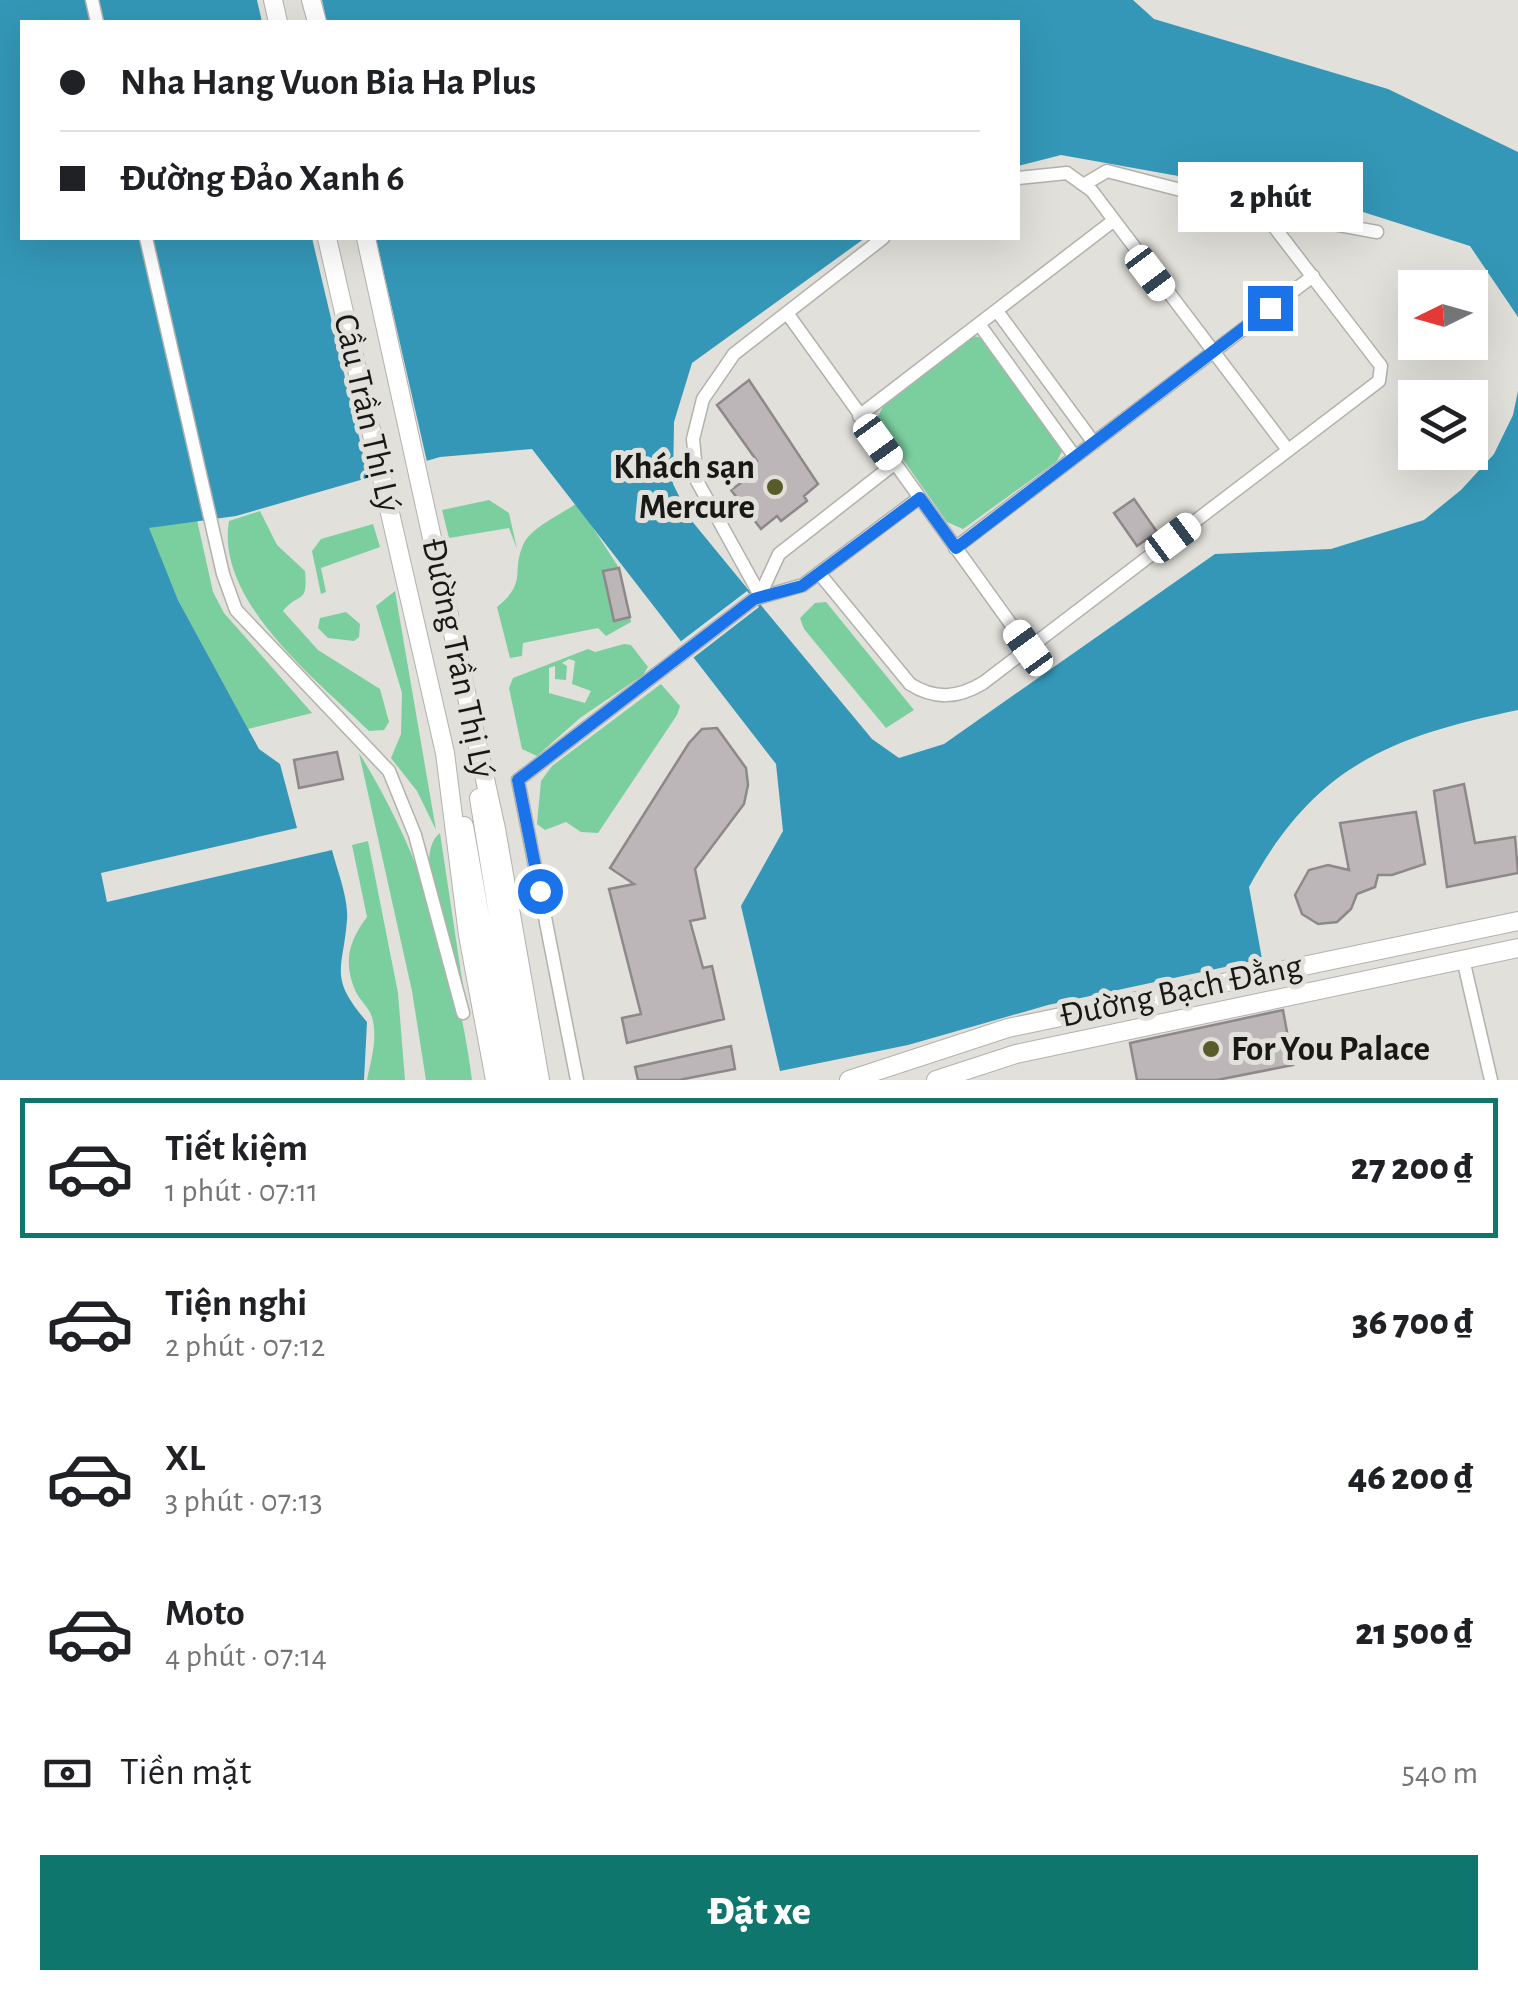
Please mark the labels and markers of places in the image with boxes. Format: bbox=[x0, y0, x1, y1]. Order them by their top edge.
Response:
place label: Khách sạn Mercure bbox=[613, 450, 755, 525]
marker: Khách sạn Mercure bbox=[764, 476, 786, 498]
place label: For You Palace bbox=[1231, 1032, 1430, 1067]
marker: For You Palace bbox=[1200, 1038, 1222, 1060]

